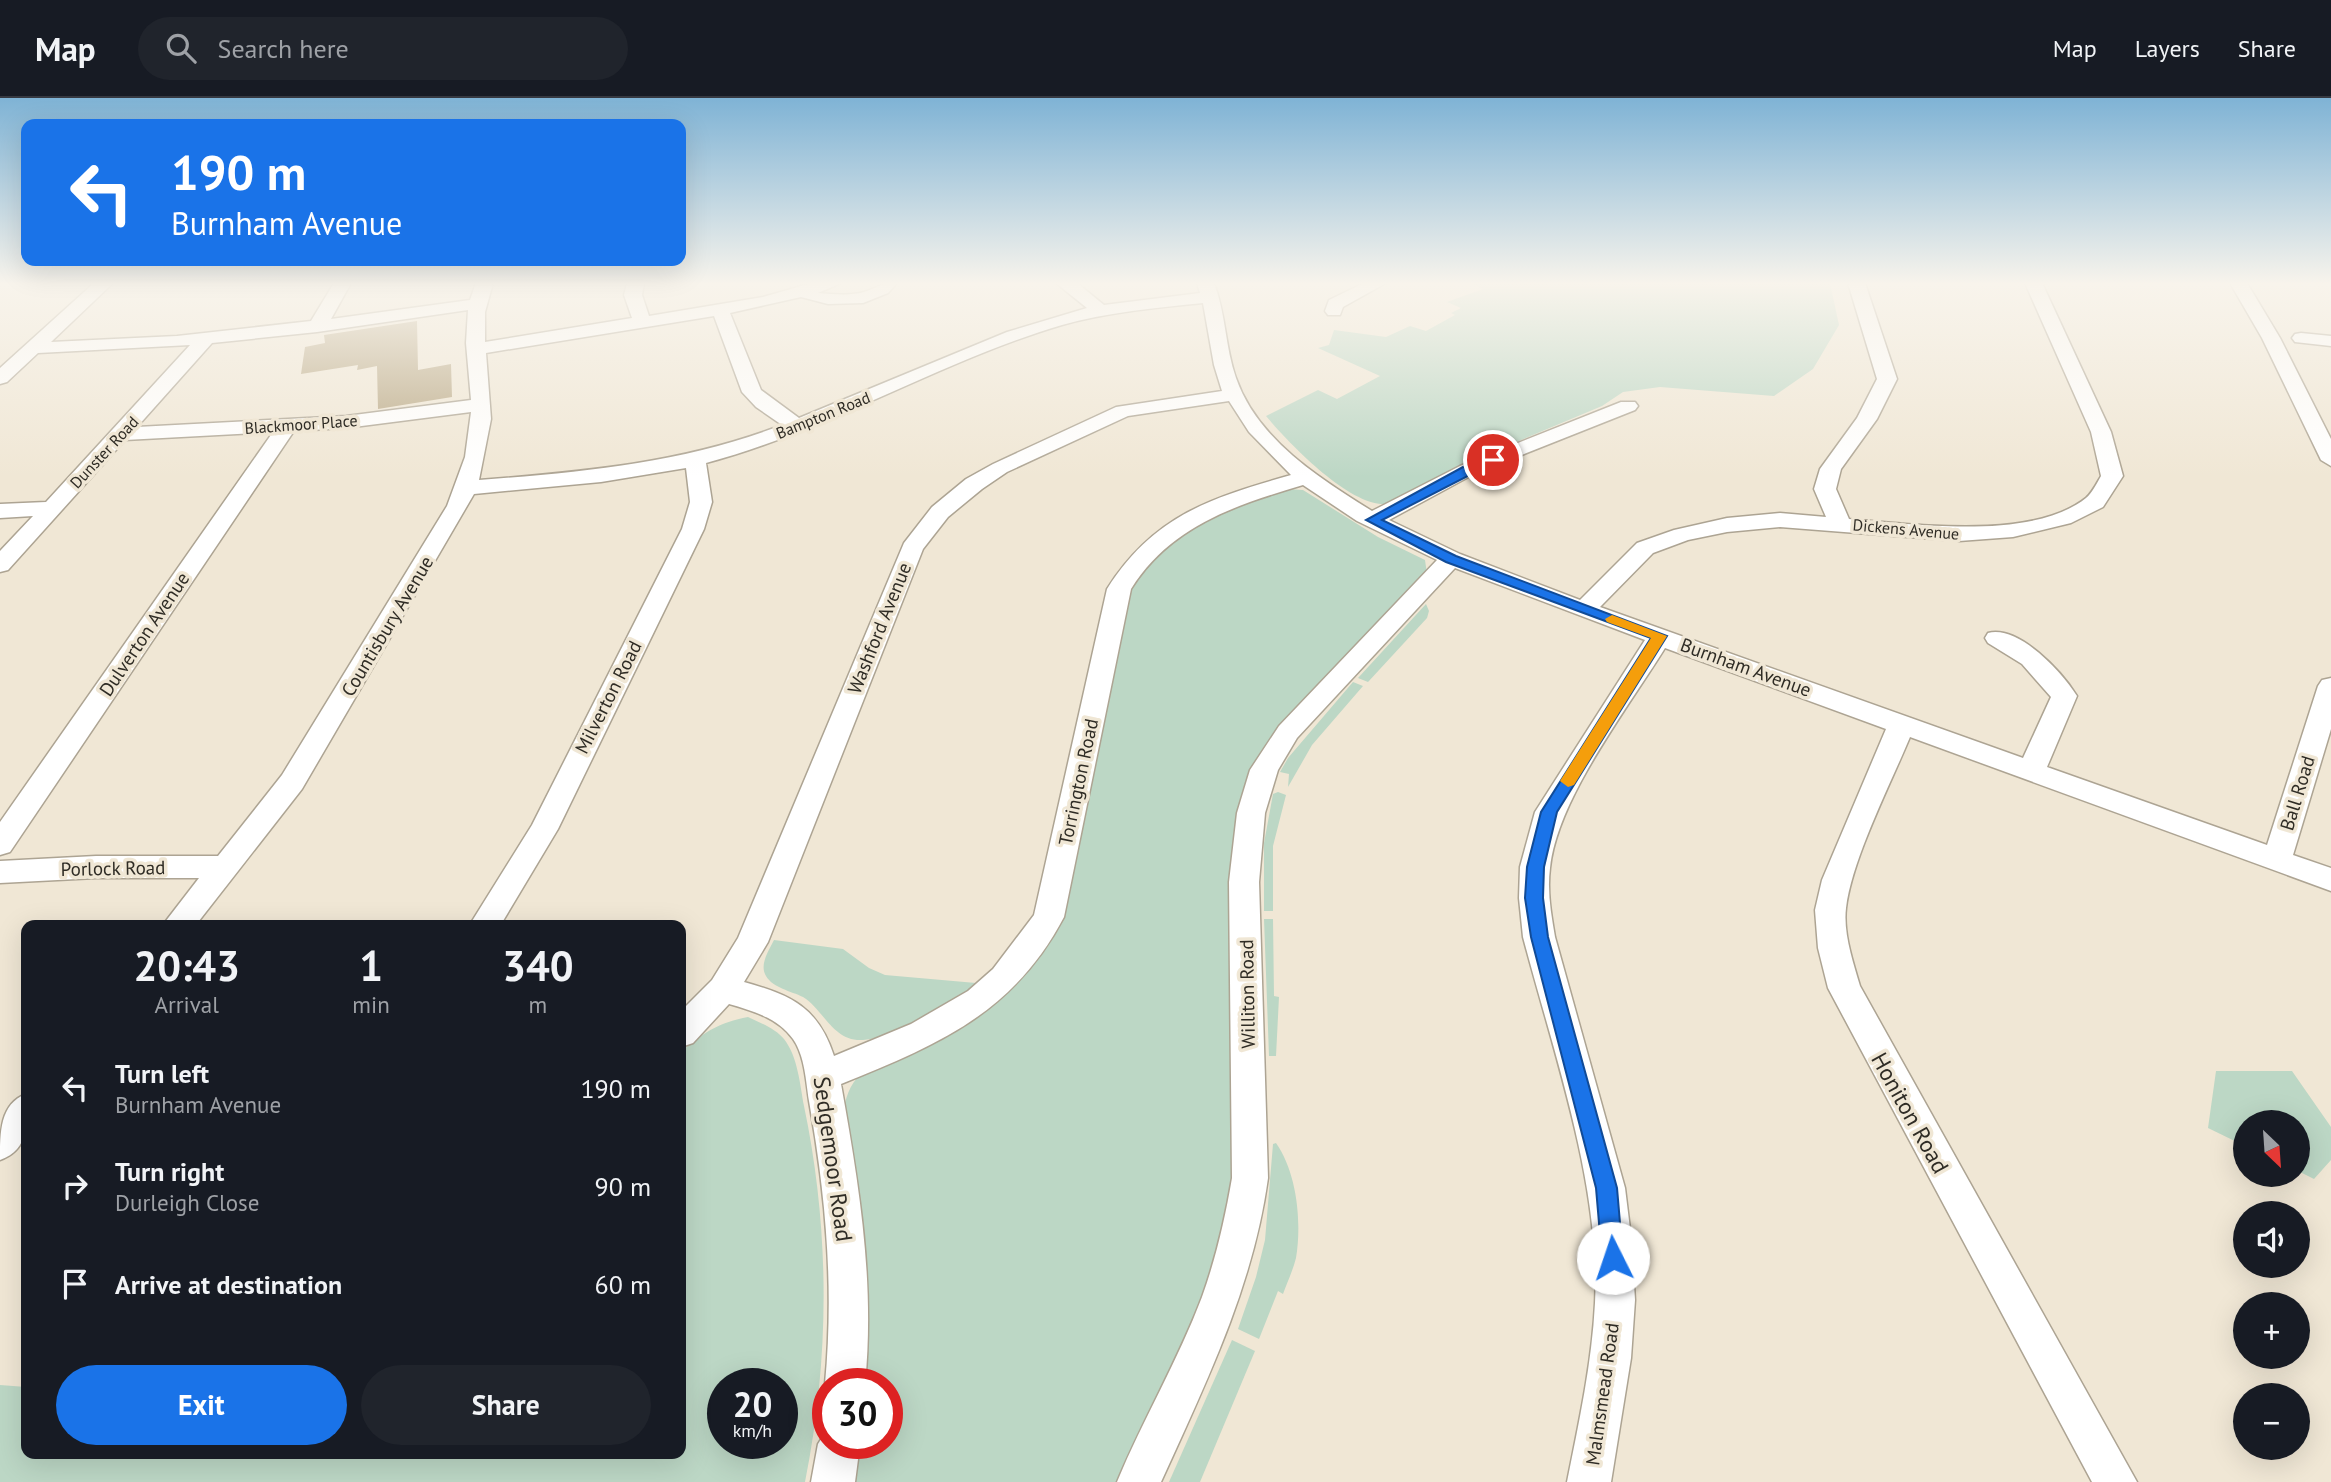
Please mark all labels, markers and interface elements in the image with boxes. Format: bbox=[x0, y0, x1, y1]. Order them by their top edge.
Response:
search box bbox=[138, 17, 628, 80]
text: Map bbox=[35, 27, 96, 70]
icon: search bbox=[162, 29, 200, 67]
text: Search here bbox=[218, 32, 349, 65]
text: Map bbox=[2053, 33, 2097, 64]
text: Layers bbox=[2135, 33, 2200, 64]
text: Share bbox=[2238, 33, 2296, 64]
text: 190 m bbox=[171, 140, 306, 204]
icon: left bbox=[56, 147, 147, 238]
text: Burnham Avenue bbox=[171, 202, 402, 244]
street label: Bampton Road bbox=[773, 387, 873, 443]
street label: Blackmoor Place bbox=[244, 410, 358, 438]
street label: Dunster Road bbox=[65, 412, 143, 492]
pin bbox=[1463, 430, 1523, 490]
icon: arrive bbox=[1474, 441, 1512, 479]
street label: Dickens Avenue bbox=[1852, 514, 1960, 544]
street label: Countisbury Avenue bbox=[336, 551, 438, 701]
street label: Washford Avenue bbox=[842, 559, 916, 697]
street label: Dulverton Avenue bbox=[94, 567, 194, 701]
street label: Burnham Avenue bbox=[1677, 632, 1815, 702]
street label: Milverton Road bbox=[569, 637, 647, 757]
street label: Torrington Road bbox=[1053, 716, 1103, 848]
street label: Ball Road bbox=[2274, 753, 2320, 833]
street label: Porlock Road bbox=[60, 855, 166, 881]
text: 20:43 bbox=[133, 938, 240, 993]
text: 1 bbox=[359, 938, 383, 993]
text: 340 bbox=[502, 938, 574, 993]
street label: Williton Road bbox=[1234, 939, 1260, 1049]
text: Arrival bbox=[154, 990, 219, 1019]
text: min bbox=[352, 990, 390, 1019]
text: m bbox=[529, 990, 547, 1019]
street label: Honiton Road bbox=[1865, 1047, 1956, 1178]
text: Turn left bbox=[115, 1057, 209, 1090]
icon: left bbox=[56, 1069, 94, 1107]
text: 190 m bbox=[580, 1072, 651, 1105]
street label: Sedgemoor Road bbox=[808, 1075, 859, 1243]
text: Burnham Avenue bbox=[115, 1090, 281, 1119]
north arrow bbox=[2233, 1110, 2310, 1186]
map controls bbox=[2233, 1110, 2310, 1460]
text: Turn right bbox=[115, 1155, 224, 1188]
icon: right bbox=[56, 1167, 94, 1205]
text: 90 m bbox=[595, 1170, 651, 1203]
text: Durleigh Close bbox=[115, 1188, 259, 1217]
button: sound bbox=[2233, 1201, 2310, 1278]
position arrow bbox=[1576, 1221, 1650, 1295]
icon: arrive bbox=[56, 1265, 94, 1303]
text: Arrive at destination bbox=[115, 1268, 342, 1301]
text: 60 m bbox=[595, 1268, 651, 1301]
button: + bbox=[2233, 1292, 2310, 1369]
street label: Malmsmead Road bbox=[1580, 1321, 1624, 1467]
button: Exit bbox=[56, 1365, 347, 1445]
button: Share bbox=[361, 1365, 651, 1445]
speed limit sign: 30 bbox=[812, 1368, 903, 1459]
text: 20 bbox=[733, 1381, 772, 1427]
button: − bbox=[2233, 1383, 2310, 1460]
text: km/h bbox=[733, 1419, 772, 1442]

